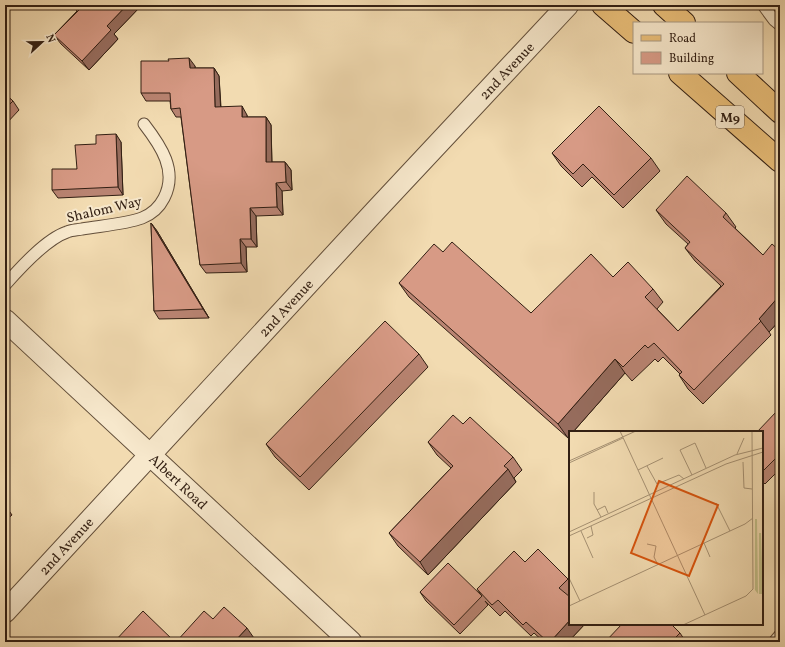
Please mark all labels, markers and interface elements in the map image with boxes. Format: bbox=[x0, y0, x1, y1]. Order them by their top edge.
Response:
north arrow bbox=[22, 22, 62, 62]
legend bbox=[633, 22, 763, 74]
text: Road bbox=[669, 31, 696, 47]
text: N bbox=[41, 32, 58, 45]
street label: 2nd Avenue bbox=[476, 38, 540, 105]
text: Building bbox=[669, 51, 714, 67]
road number: M9 bbox=[716, 106, 744, 128]
street label: Shalom Way bbox=[65, 192, 144, 228]
street label: 2nd Avenue bbox=[255, 275, 319, 342]
inset map bbox=[569, 431, 763, 625]
street label: Albert Road bbox=[144, 451, 211, 515]
street label: 2nd Avenue bbox=[36, 514, 99, 580]

